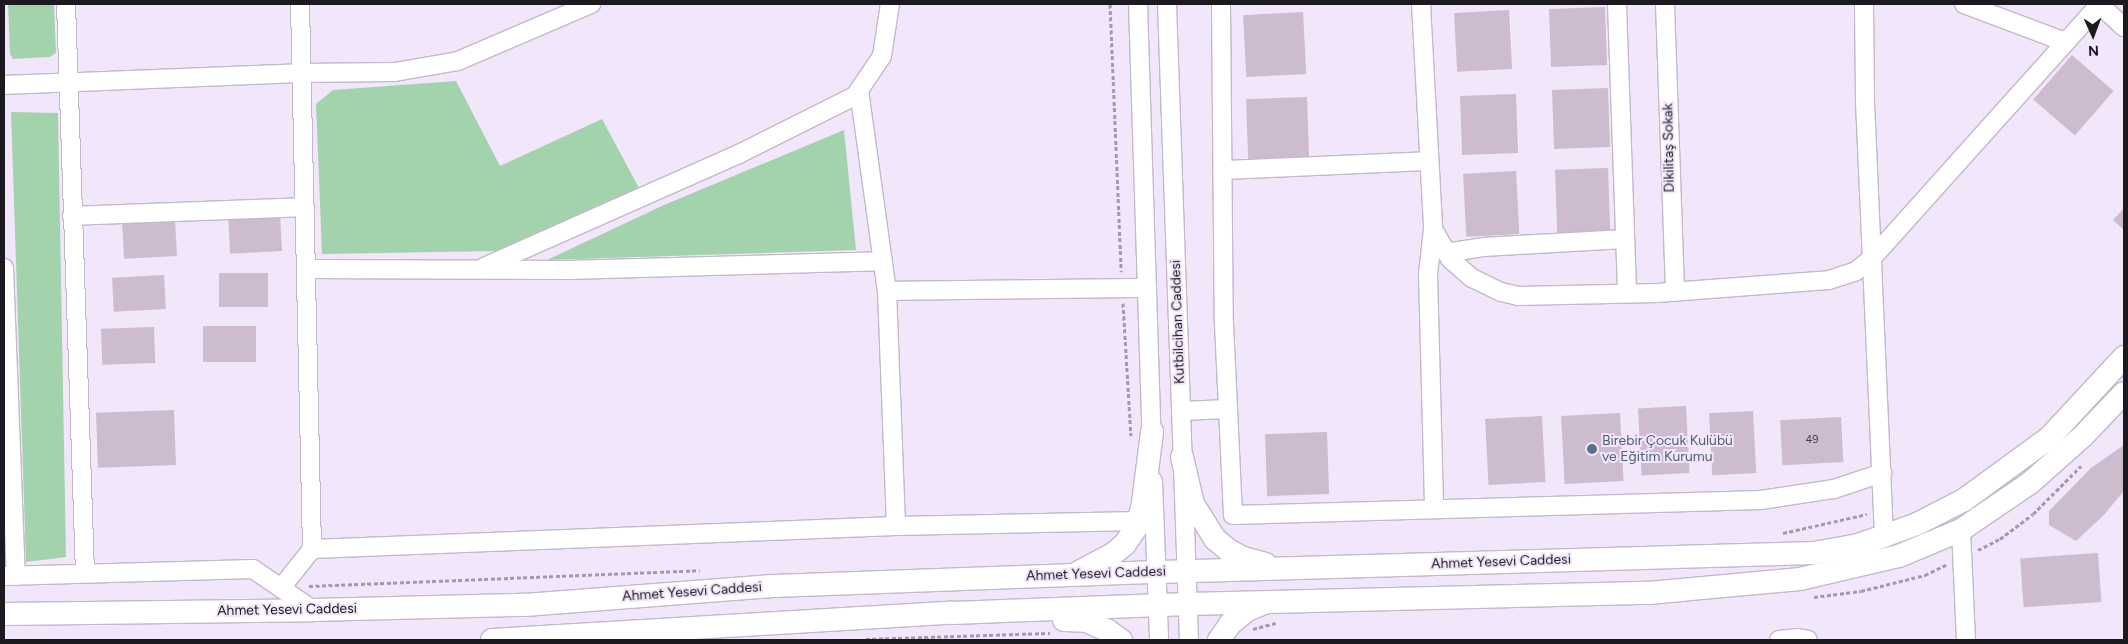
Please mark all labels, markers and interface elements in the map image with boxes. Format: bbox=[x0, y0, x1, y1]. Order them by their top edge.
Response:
north arrow bbox=[2068, 10, 2118, 60]
text: N bbox=[2088, 42, 2099, 59]
street label: Dikilitaş Sokak bbox=[1660, 103, 1678, 193]
street label: Kutbilcihan Caddesi bbox=[1167, 260, 1189, 384]
place label: Birebir Çocuk Kulübü ve Eğitim Kurumu bbox=[1602, 433, 1733, 466]
house number: 49 bbox=[1805, 433, 1819, 447]
marker: Birebir Çocuk Kulübü ve Eğitim Kurumu bbox=[1586, 443, 1598, 455]
street label: Ahmet Yesevi Caddesi bbox=[1431, 551, 1571, 573]
street label: Ahmet Yesevi Caddesi bbox=[1026, 563, 1166, 585]
street label: Ahmet Yesevi Caddesi bbox=[622, 579, 762, 605]
street label: Ahmet Yesevi Caddesi bbox=[217, 600, 357, 620]

